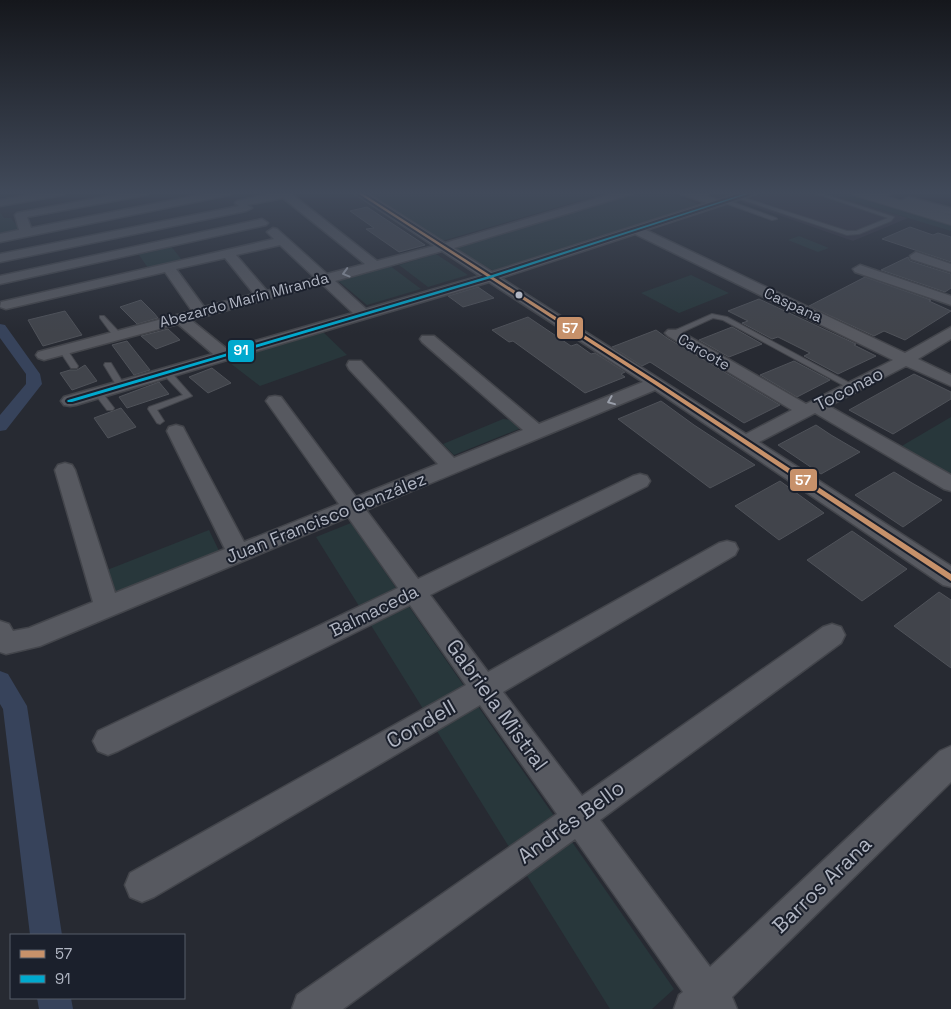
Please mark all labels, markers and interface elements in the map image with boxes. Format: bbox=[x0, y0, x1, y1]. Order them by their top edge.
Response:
one-way arrow bbox=[343, 267, 351, 277]
street label: Abezardo Marín Miranda bbox=[157, 268, 331, 331]
street label: Caspana bbox=[761, 283, 826, 326]
unlabelled marker bbox=[514, 290, 524, 300]
line badge: 57 bbox=[556, 316, 584, 340]
text: 57 bbox=[562, 319, 578, 337]
street label: Carcote bbox=[675, 329, 734, 374]
line badge: 91 bbox=[227, 339, 255, 363]
text: 91 bbox=[234, 341, 248, 359]
street label: Toconao bbox=[811, 361, 887, 416]
one-way arrow bbox=[607, 395, 616, 406]
street label: Juan Francisco González bbox=[222, 467, 429, 568]
line badge: 57 bbox=[789, 468, 818, 492]
text: 57 bbox=[795, 471, 811, 489]
street label: Balmaceda bbox=[326, 579, 422, 642]
street label: Gabriela Mistral bbox=[441, 634, 554, 776]
street label: Condell bbox=[381, 693, 460, 754]
street label: Andrés Bello bbox=[512, 774, 629, 869]
street label: Barros Arana bbox=[766, 830, 877, 939]
legend bbox=[10, 934, 185, 999]
text: 57 bbox=[55, 944, 72, 963]
text: 91 bbox=[55, 969, 70, 988]

